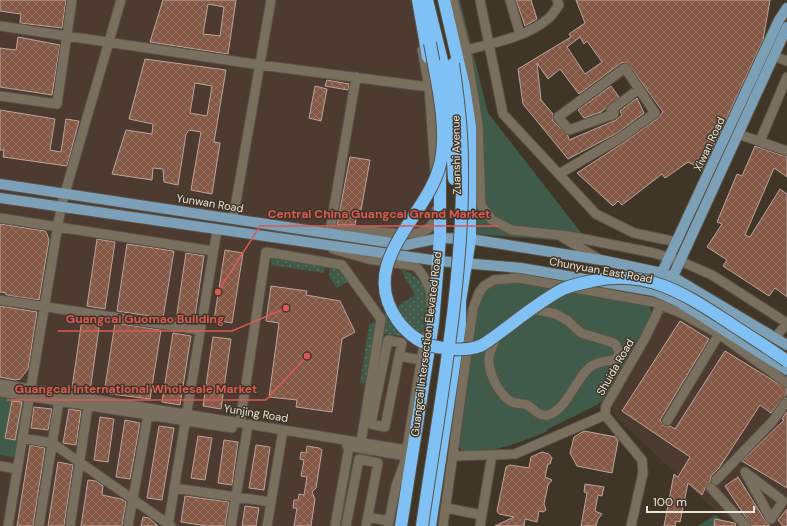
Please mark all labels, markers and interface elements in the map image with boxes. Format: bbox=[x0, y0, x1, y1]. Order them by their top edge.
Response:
street label: Zuanshi Avenue bbox=[448, 115, 464, 195]
street label: Xiwan Road bbox=[690, 115, 728, 173]
street label: Yunwan Road bbox=[175, 191, 245, 215]
callout: Central China Guangcai Grand Market bbox=[260, 202, 499, 226]
text: Central China Guangcai Grand Market bbox=[268, 206, 490, 222]
street label: Guangcai Intersection Elevated Road bbox=[408, 250, 444, 437]
street label: Chunyuan East Road bbox=[548, 254, 654, 286]
callout: Guangcai Guomao Building bbox=[58, 307, 232, 331]
text: Guangcai Guomao Building bbox=[66, 311, 224, 327]
street label: Shuida Road bbox=[593, 336, 637, 398]
callout: Guangcai International Wholesale Market bbox=[7, 376, 266, 400]
text: Guangcai International Wholesale Market bbox=[15, 381, 257, 397]
street label: Yunjing Road bbox=[223, 401, 289, 425]
scale bar bbox=[647, 488, 754, 514]
text: 100 m bbox=[653, 494, 687, 510]

